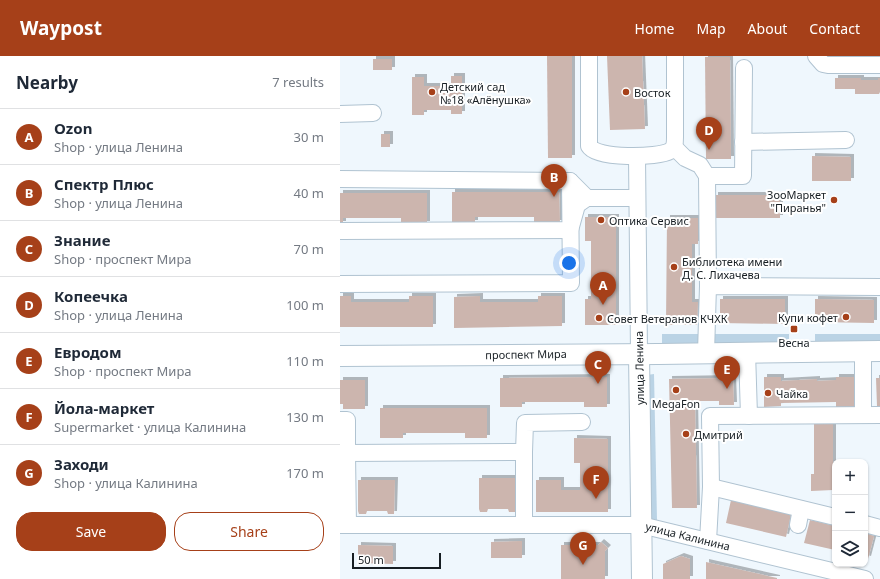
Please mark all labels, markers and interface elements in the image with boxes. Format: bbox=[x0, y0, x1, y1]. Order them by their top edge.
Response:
text: Waypost bbox=[20, 15, 102, 41]
text: Home bbox=[635, 19, 674, 38]
text: Map bbox=[696, 19, 726, 38]
text: About bbox=[748, 19, 787, 38]
text: Contact bbox=[809, 19, 860, 38]
text: Nearby bbox=[16, 71, 78, 94]
text: 7 results bbox=[272, 73, 324, 91]
place label: Детский сад №18 «Алёнушка» bbox=[440, 79, 532, 107]
place label: Восток bbox=[634, 85, 671, 100]
marker: Детский сад №18 «Алёнушка» bbox=[427, 87, 437, 97]
marker: Восток bbox=[621, 87, 631, 97]
pin: D bbox=[696, 117, 722, 150]
text: Ozon bbox=[54, 118, 92, 138]
text: A bbox=[25, 128, 34, 146]
text: 30 m bbox=[294, 128, 324, 146]
text: Shop · улица Ленина bbox=[54, 138, 183, 156]
pin: B bbox=[541, 164, 567, 197]
text: Спектр Плюс bbox=[54, 174, 154, 194]
text: B bbox=[25, 184, 33, 202]
text: 40 m bbox=[294, 184, 324, 202]
place label: ЗооМаркет "Пиранья" bbox=[767, 187, 826, 215]
text: Shop · улица Ленина bbox=[54, 194, 183, 212]
marker: ЗооМаркет "Пиранья" bbox=[829, 195, 839, 205]
place label: Оптика Сервис bbox=[609, 213, 689, 228]
marker: Оптика Сервис bbox=[596, 215, 606, 225]
text: Знание bbox=[54, 230, 110, 250]
text: C bbox=[25, 240, 33, 258]
text: 70 m bbox=[294, 240, 324, 258]
text: Shop · проспект Мира bbox=[54, 250, 192, 268]
your location bbox=[559, 253, 579, 273]
place label: Библиотека имени Д. С. Лихачева bbox=[682, 254, 782, 282]
marker: Библиотека имени Д. С. Лихачева bbox=[669, 262, 679, 272]
pin: A bbox=[590, 272, 616, 305]
text: Копеечка bbox=[54, 286, 128, 306]
text: D bbox=[24, 296, 34, 314]
text: 100 m bbox=[286, 296, 324, 314]
text: Shop · улица Ленина bbox=[54, 306, 183, 324]
place label: Купи кофет bbox=[778, 310, 838, 325]
place label: Совет Ветеранов КЧХК bbox=[607, 311, 728, 326]
marker: Купи кофет bbox=[841, 312, 851, 322]
marker: Совет Ветеранов КЧХК bbox=[594, 313, 604, 323]
marker: Весна bbox=[789, 324, 799, 334]
street label: улица Ленина bbox=[631, 331, 647, 405]
place label: Весна bbox=[778, 335, 810, 350]
text: Евродом bbox=[54, 342, 121, 362]
street label: проспект Мира bbox=[485, 346, 567, 362]
pin: C bbox=[585, 351, 611, 384]
text: E bbox=[25, 352, 33, 370]
text: 110 m bbox=[286, 352, 324, 370]
pin: E bbox=[714, 356, 740, 389]
text: Shop · проспект Мира bbox=[54, 362, 192, 380]
marker: MegaFon bbox=[671, 385, 681, 395]
place label: Чайка bbox=[776, 386, 808, 401]
marker: Чайка bbox=[763, 388, 773, 398]
place label: MegaFon bbox=[652, 396, 700, 411]
text: Йола-маркет bbox=[54, 398, 154, 418]
text: F bbox=[25, 408, 33, 426]
text: 130 m bbox=[286, 408, 324, 426]
text: Supermarket · улица Калинина bbox=[54, 418, 246, 436]
place label: Дмитрий bbox=[694, 427, 743, 442]
marker: Дмитрий bbox=[681, 429, 691, 439]
text: Заходи bbox=[54, 454, 109, 474]
map controls bbox=[832, 459, 868, 567]
button: + bbox=[832, 459, 868, 495]
text: G bbox=[24, 464, 34, 482]
text: 170 m bbox=[286, 464, 324, 482]
pin: F bbox=[583, 466, 609, 499]
text: Shop · улица Калинина bbox=[54, 474, 198, 492]
button: − bbox=[832, 495, 868, 531]
button: Save bbox=[16, 512, 166, 551]
button: Share bbox=[174, 512, 324, 551]
street label: улица Калинина bbox=[644, 518, 732, 554]
button: layers bbox=[832, 531, 868, 567]
pin: G bbox=[570, 532, 596, 565]
scale bar bbox=[352, 551, 441, 570]
text: 50 m bbox=[358, 552, 384, 567]

